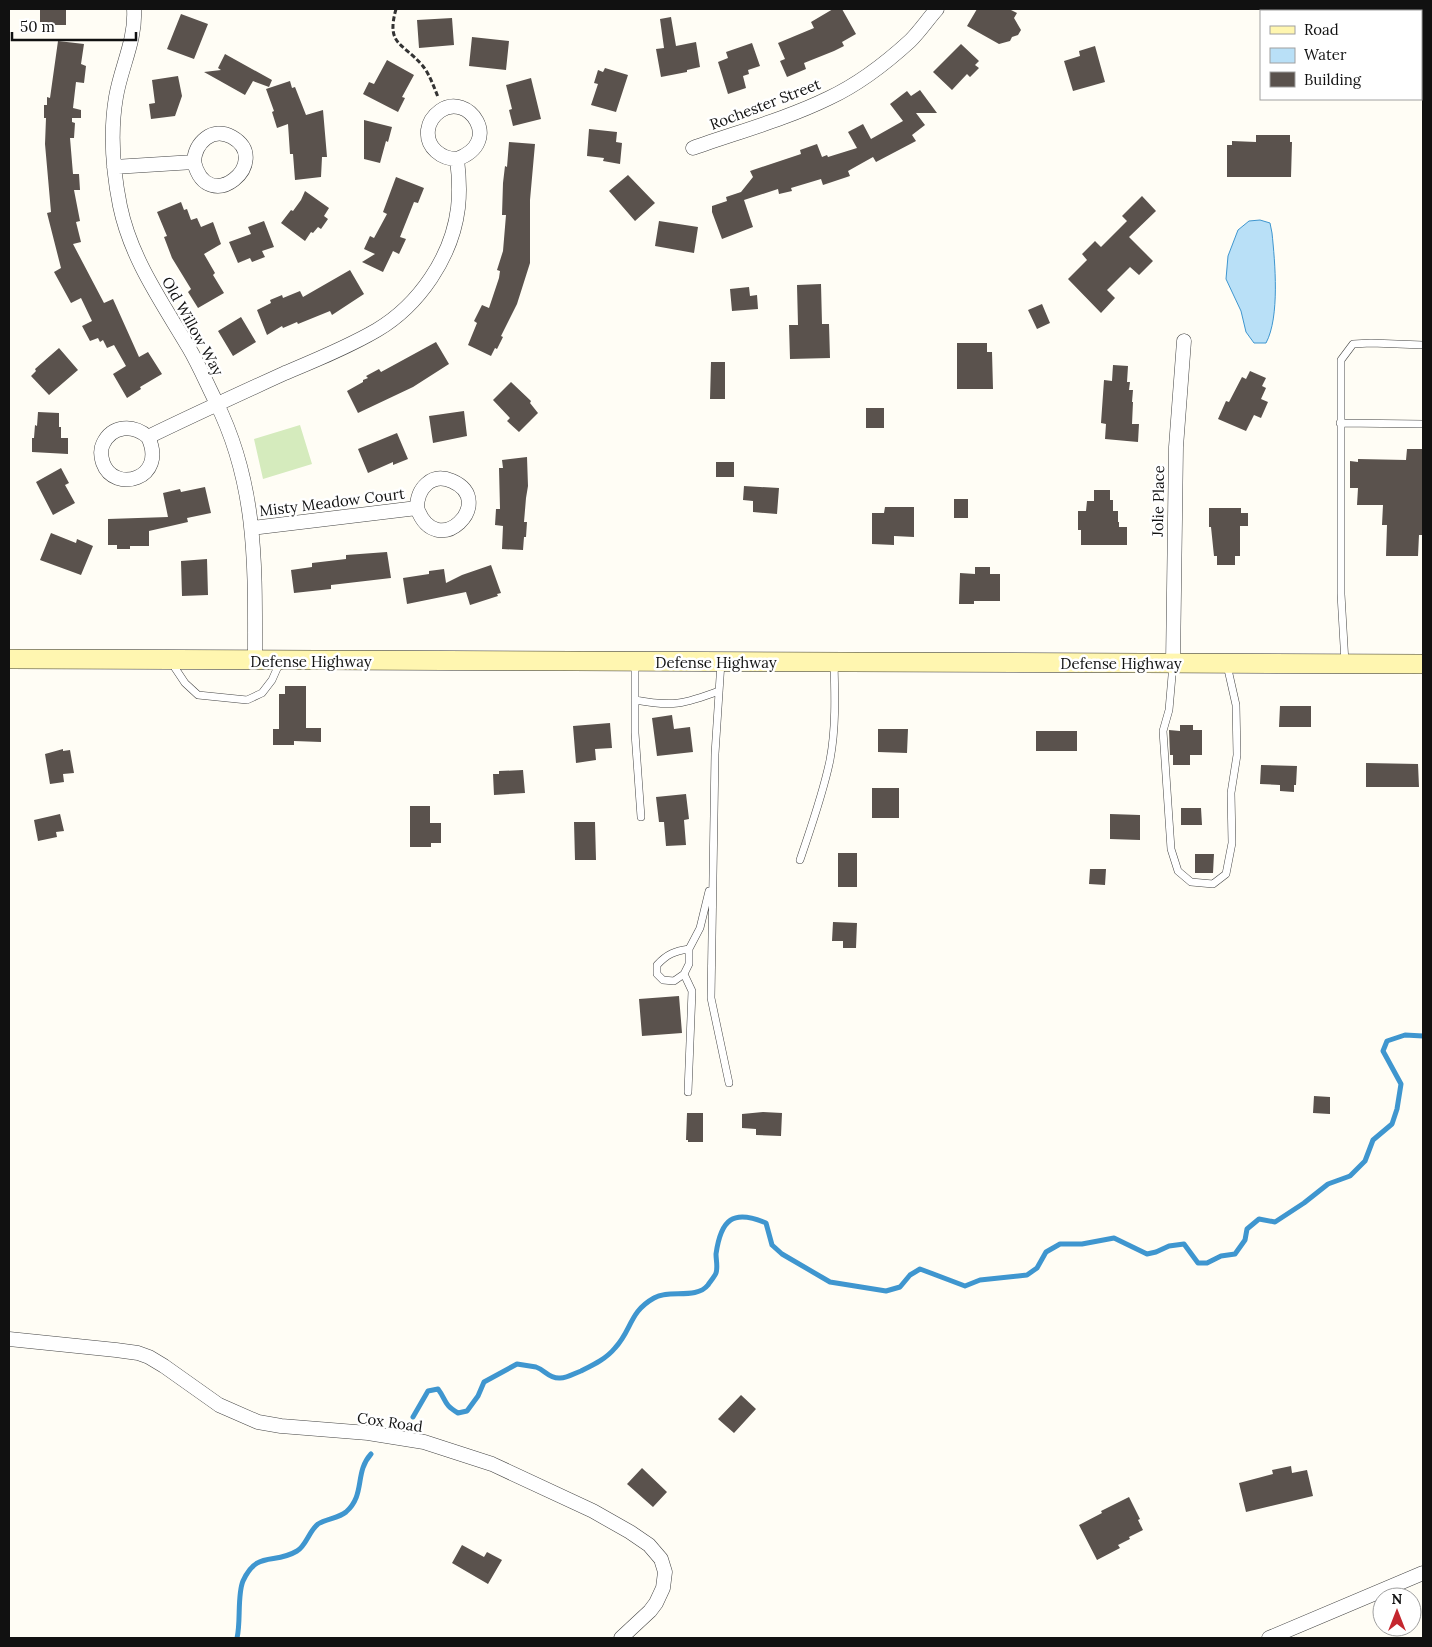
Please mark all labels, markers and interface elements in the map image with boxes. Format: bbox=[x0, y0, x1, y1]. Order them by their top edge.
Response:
scale bar bbox=[12, 10, 136, 42]
legend bbox=[1260, 10, 1422, 100]
text: 50 m bbox=[20, 17, 55, 36]
text: Road bbox=[1304, 20, 1339, 39]
text: Water bbox=[1304, 45, 1347, 64]
text: Building bbox=[1304, 70, 1362, 89]
street label: Rochester Street bbox=[707, 74, 823, 134]
street label: Old Willow Way bbox=[158, 273, 228, 379]
street label: Jolie Place bbox=[1148, 465, 1168, 538]
street label: Misty Meadow Court bbox=[258, 484, 406, 520]
street label: Defense Highway bbox=[250, 652, 372, 671]
street label: Defense Highway bbox=[655, 653, 777, 672]
street label: Defense Highway bbox=[1060, 654, 1182, 673]
street label: Cox Road bbox=[356, 1408, 424, 1436]
north arrow bbox=[1372, 1587, 1422, 1637]
text: N bbox=[1392, 1590, 1403, 1608]

